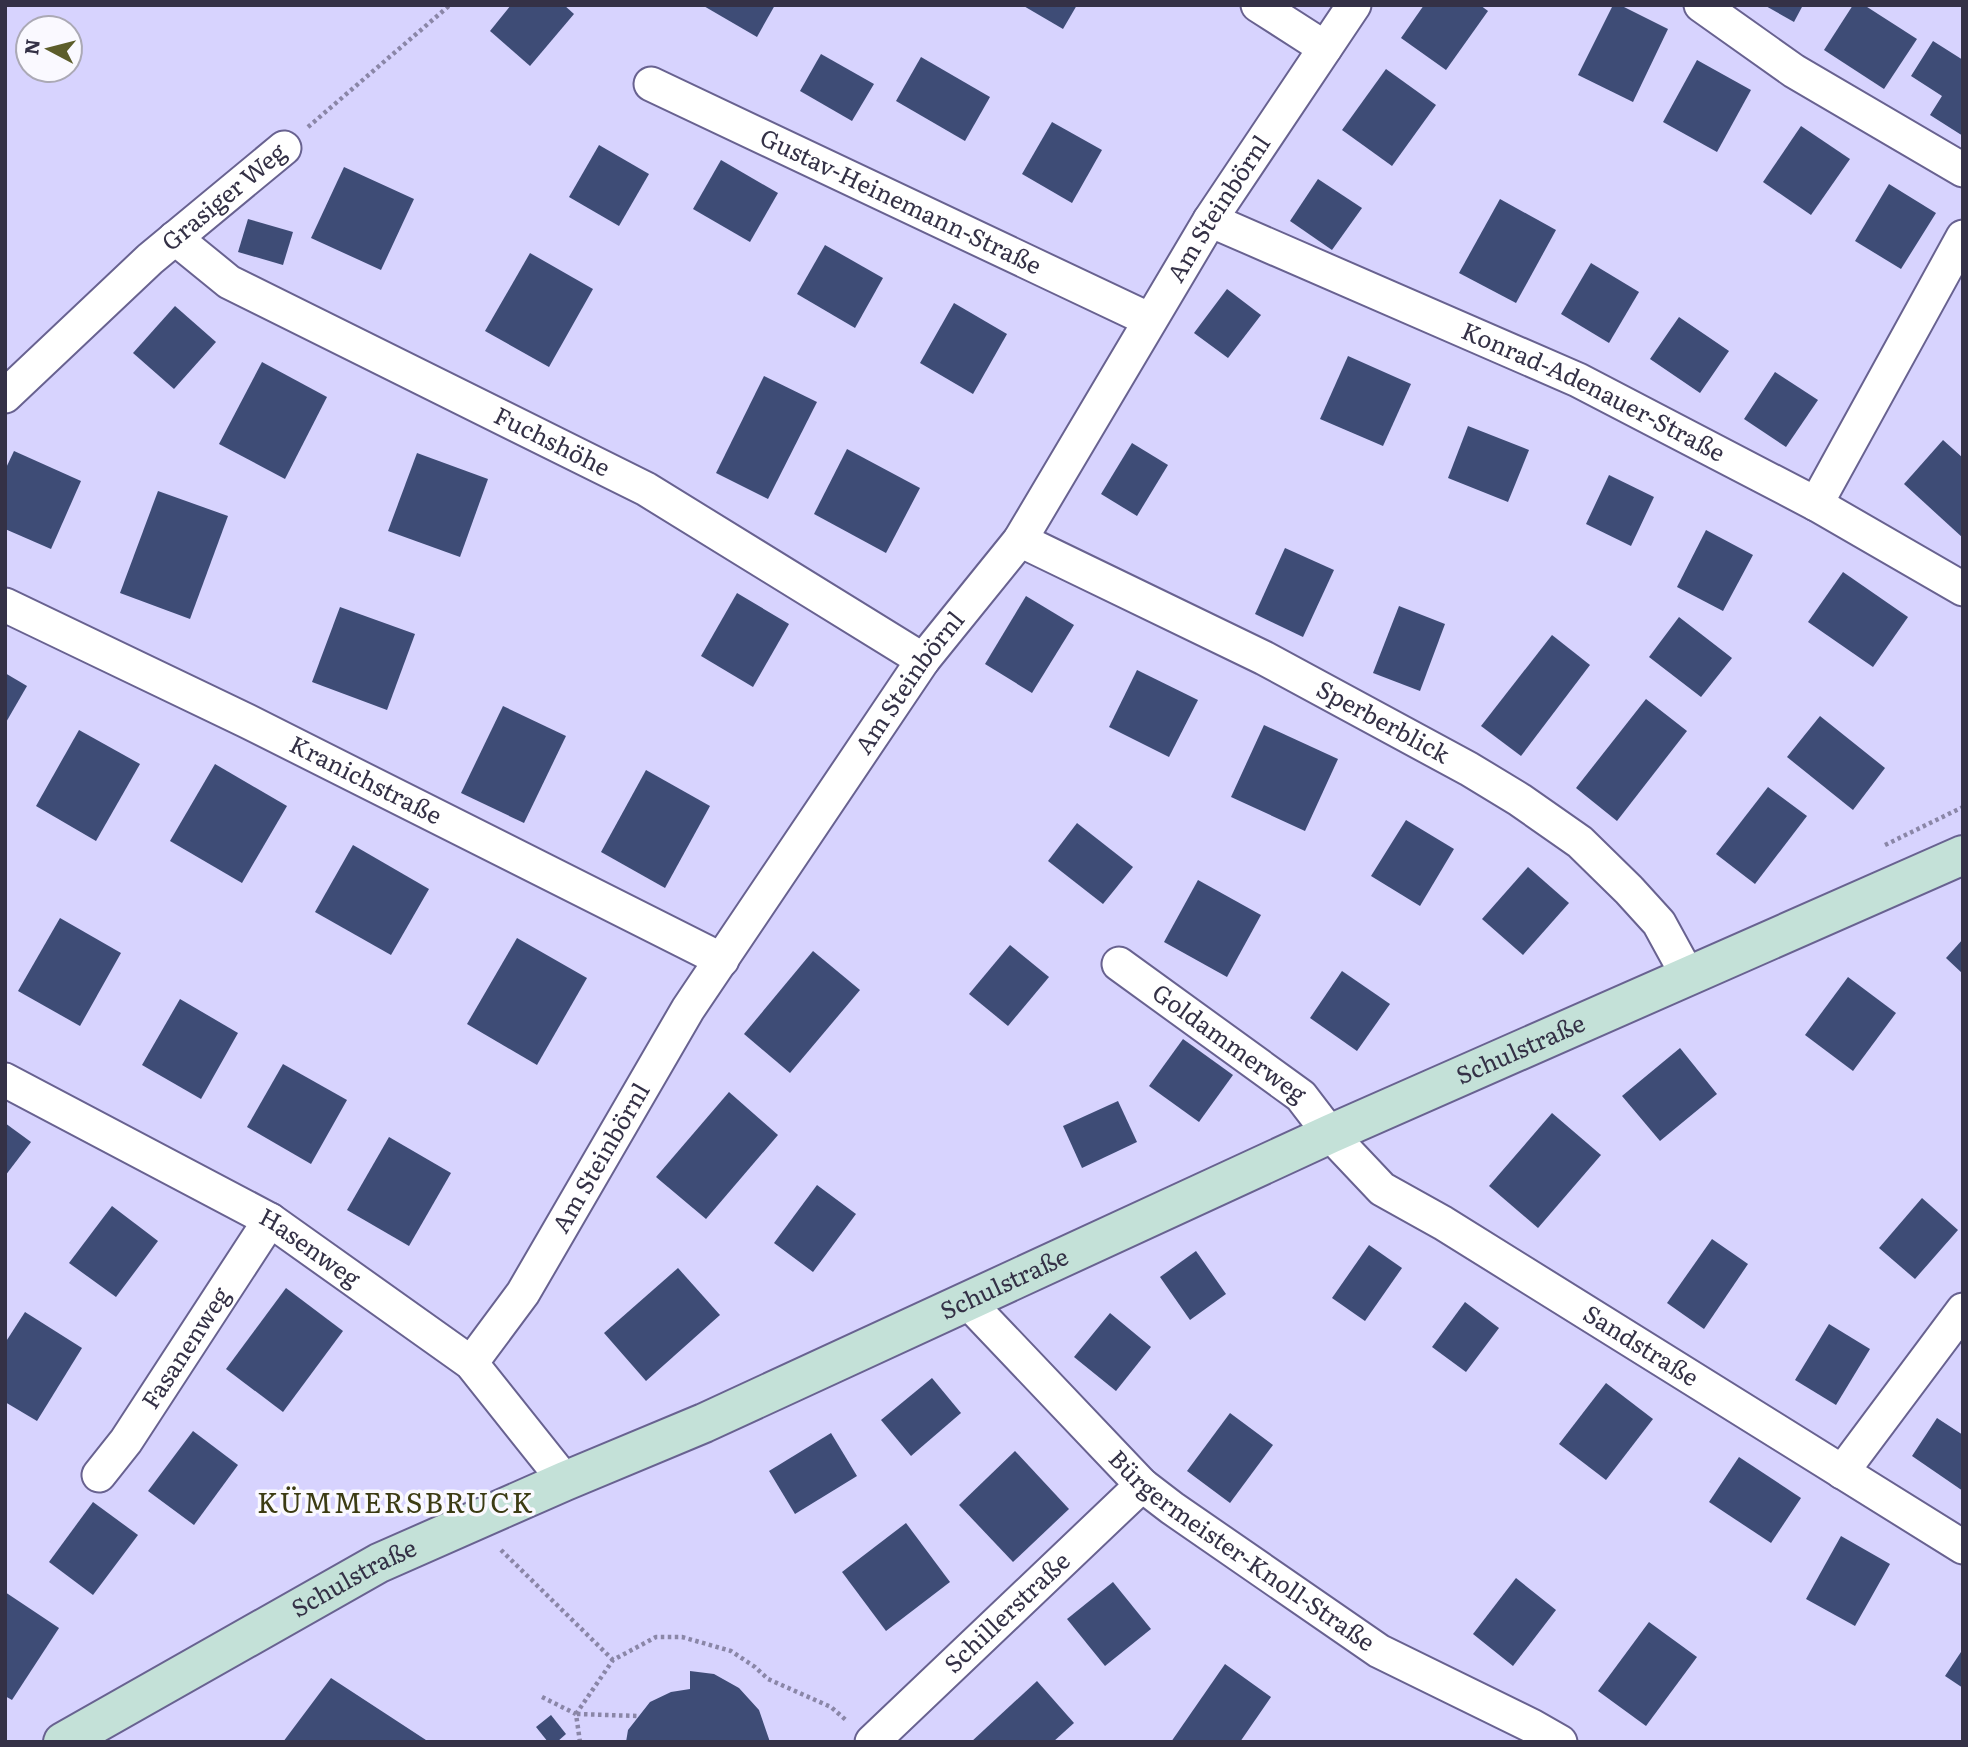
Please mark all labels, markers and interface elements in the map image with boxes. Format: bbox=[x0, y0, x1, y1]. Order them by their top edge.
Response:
north arrow bbox=[14, 14, 84, 84]
text: N bbox=[16, 37, 46, 56]
street label: Gustav-Heinemann-Straße bbox=[755, 118, 1048, 281]
street label: Am Steinbörnl bbox=[1157, 127, 1277, 288]
street label: Grasiger Weg bbox=[153, 133, 293, 258]
street label: Konrad-Adenauer-Straße bbox=[1457, 311, 1732, 469]
street label: Fuchshöhe bbox=[489, 396, 617, 484]
street label: Am Steinbörnl bbox=[845, 603, 971, 760]
street label: Sperberblick bbox=[1311, 670, 1457, 771]
street label: Kranichstraße bbox=[284, 725, 449, 831]
street label: Goldammerweg bbox=[1146, 974, 1315, 1110]
street label: Schulstraße bbox=[1450, 1004, 1590, 1091]
street label: Am Steinbörnl bbox=[542, 1075, 657, 1239]
street label: Hasenweg bbox=[254, 1198, 369, 1294]
street label: Schulstraße bbox=[934, 1237, 1073, 1327]
street label: Fasanenweg bbox=[132, 1279, 237, 1415]
street label: Sandstraße bbox=[1577, 1295, 1706, 1393]
street label: Bürgermeister-Knoll-Straße bbox=[1102, 1441, 1383, 1658]
district label: KÜMMERSBRUCK bbox=[257, 1480, 535, 1522]
street label: Schulstraße bbox=[284, 1529, 421, 1624]
street label: Schillerstraße bbox=[935, 1543, 1077, 1680]

